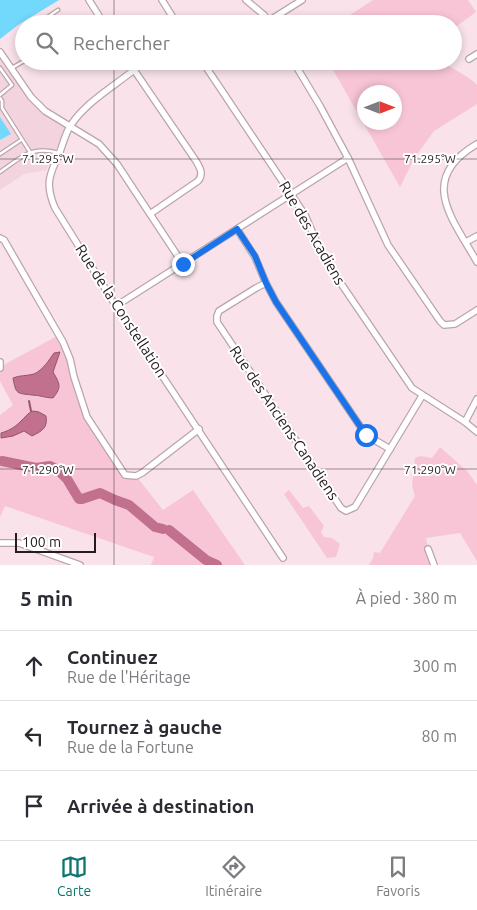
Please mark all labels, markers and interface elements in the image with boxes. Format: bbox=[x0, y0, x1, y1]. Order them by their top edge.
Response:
search box bbox=[15, 15, 462, 70]
icon: search bbox=[33, 29, 61, 57]
text: Rechercher bbox=[73, 32, 170, 54]
north arrow bbox=[357, 85, 402, 130]
text: 71.295°W bbox=[22, 152, 74, 165]
text: 71.295°W bbox=[404, 152, 456, 165]
street label: Rue des Acadiens bbox=[276, 178, 349, 288]
street label: Rue de la Constellation bbox=[72, 241, 171, 380]
route end bbox=[172, 253, 195, 276]
street label: Rue des Anciens-Canadiens bbox=[226, 342, 342, 503]
route start bbox=[355, 424, 378, 447]
text: 71.290°W bbox=[22, 463, 74, 476]
text: 71.290°W bbox=[404, 463, 456, 476]
scale bar bbox=[15, 530, 96, 553]
text: 100 m bbox=[22, 534, 61, 550]
text: 5 min bbox=[20, 586, 73, 610]
text: À pied · 380 m bbox=[356, 589, 457, 607]
text: Continuez bbox=[67, 646, 157, 668]
icon: ahead bbox=[20, 652, 48, 680]
text: 300 m bbox=[412, 657, 457, 675]
text: Rue de l'Héritage bbox=[67, 668, 191, 686]
text: Tournez à gauche bbox=[67, 716, 222, 738]
icon: left bbox=[20, 722, 48, 750]
text: 80 m bbox=[421, 727, 457, 745]
text: Rue de la Fortune bbox=[67, 738, 194, 756]
icon: arrive bbox=[20, 792, 48, 820]
text: Arrivée à destination bbox=[67, 795, 254, 817]
tab: Carte bbox=[57, 853, 91, 899]
tab: Itinéraire bbox=[205, 853, 262, 899]
tab: Favoris bbox=[376, 853, 420, 899]

